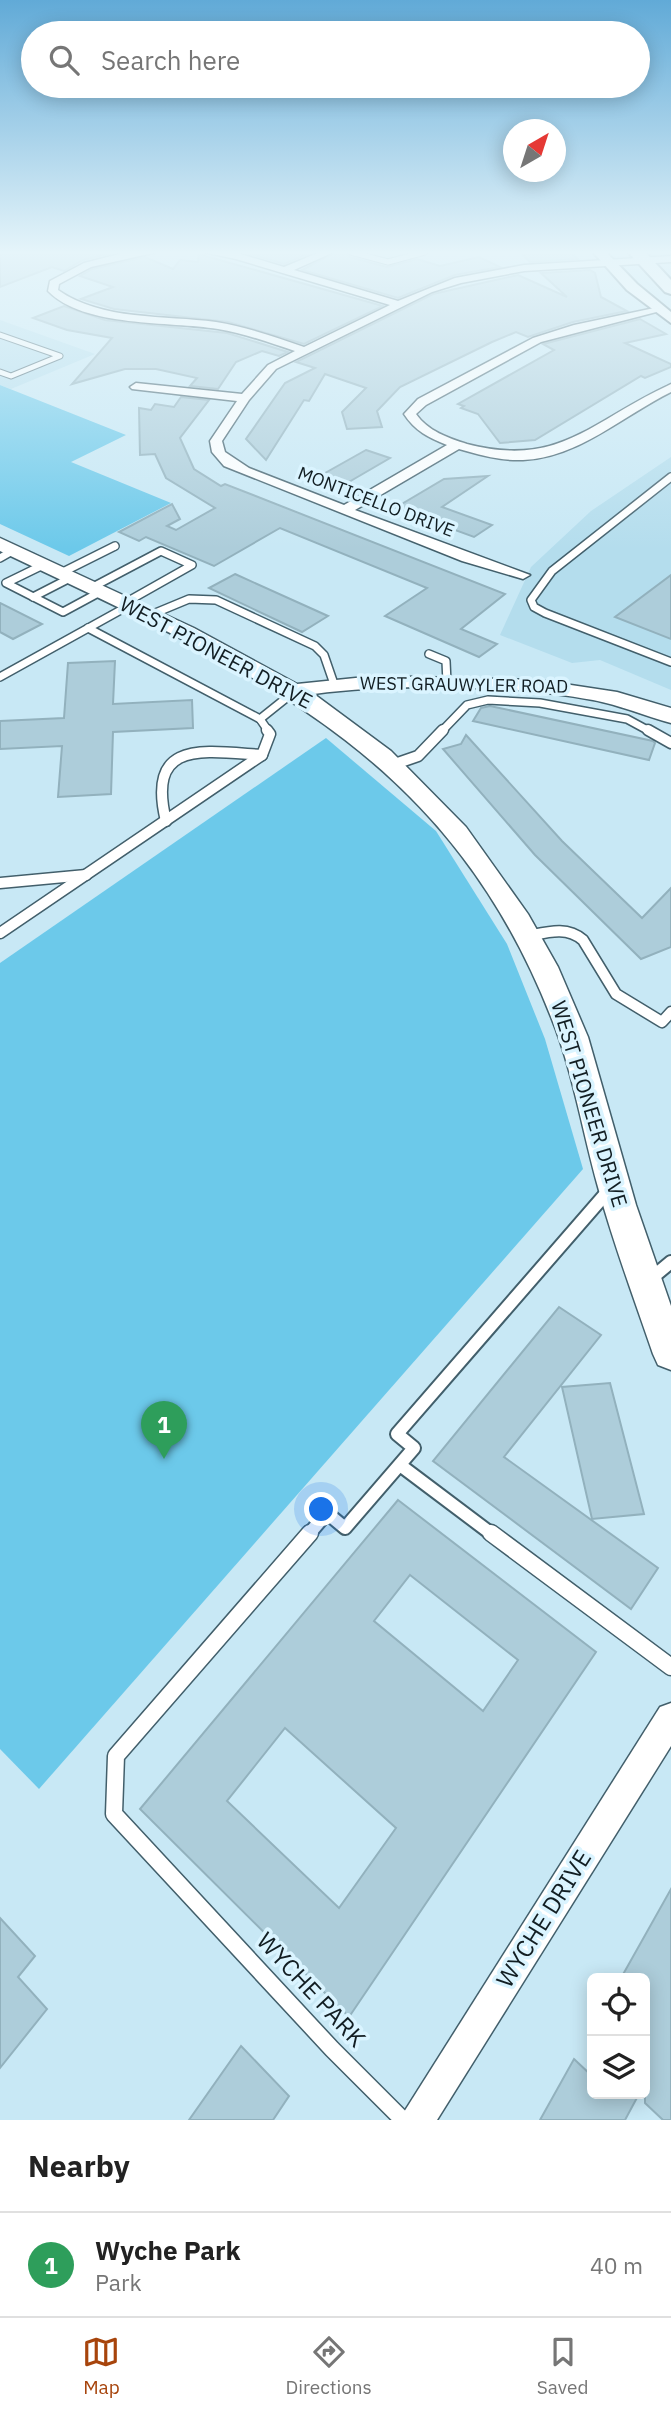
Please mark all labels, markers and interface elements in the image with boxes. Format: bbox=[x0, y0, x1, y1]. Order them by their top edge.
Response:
search box bbox=[21, 21, 650, 98]
icon: search bbox=[45, 41, 83, 79]
text: Search here bbox=[101, 43, 240, 77]
north arrow bbox=[503, 119, 566, 182]
street label: MONTICELLO DRIVE bbox=[295, 461, 458, 542]
street label: WEST PIONEER DRIVE bbox=[115, 589, 318, 715]
street label: WEST GRAUWYLER ROAD bbox=[360, 671, 568, 698]
street label: WEST PIONEER DRIVE bbox=[545, 997, 635, 1210]
pin: 1 bbox=[141, 1401, 187, 1459]
your location bbox=[304, 1492, 338, 1526]
street label: WYCHE DRIVE bbox=[488, 1844, 598, 1993]
street label: WYCHE PARK bbox=[250, 1925, 373, 2054]
map controls bbox=[587, 1973, 650, 2099]
button: locate bbox=[587, 1973, 650, 2036]
button: layers bbox=[587, 2036, 650, 2099]
text: Nearby bbox=[28, 2146, 130, 2185]
text: Wyche Park bbox=[95, 2233, 241, 2267]
text: 1 bbox=[44, 2250, 58, 2280]
text: 40 m bbox=[590, 2250, 643, 2280]
text: Park bbox=[95, 2267, 142, 2297]
tab: Map bbox=[82, 2333, 120, 2399]
tab: Directions bbox=[285, 2333, 372, 2399]
tab: Saved bbox=[537, 2333, 589, 2399]

